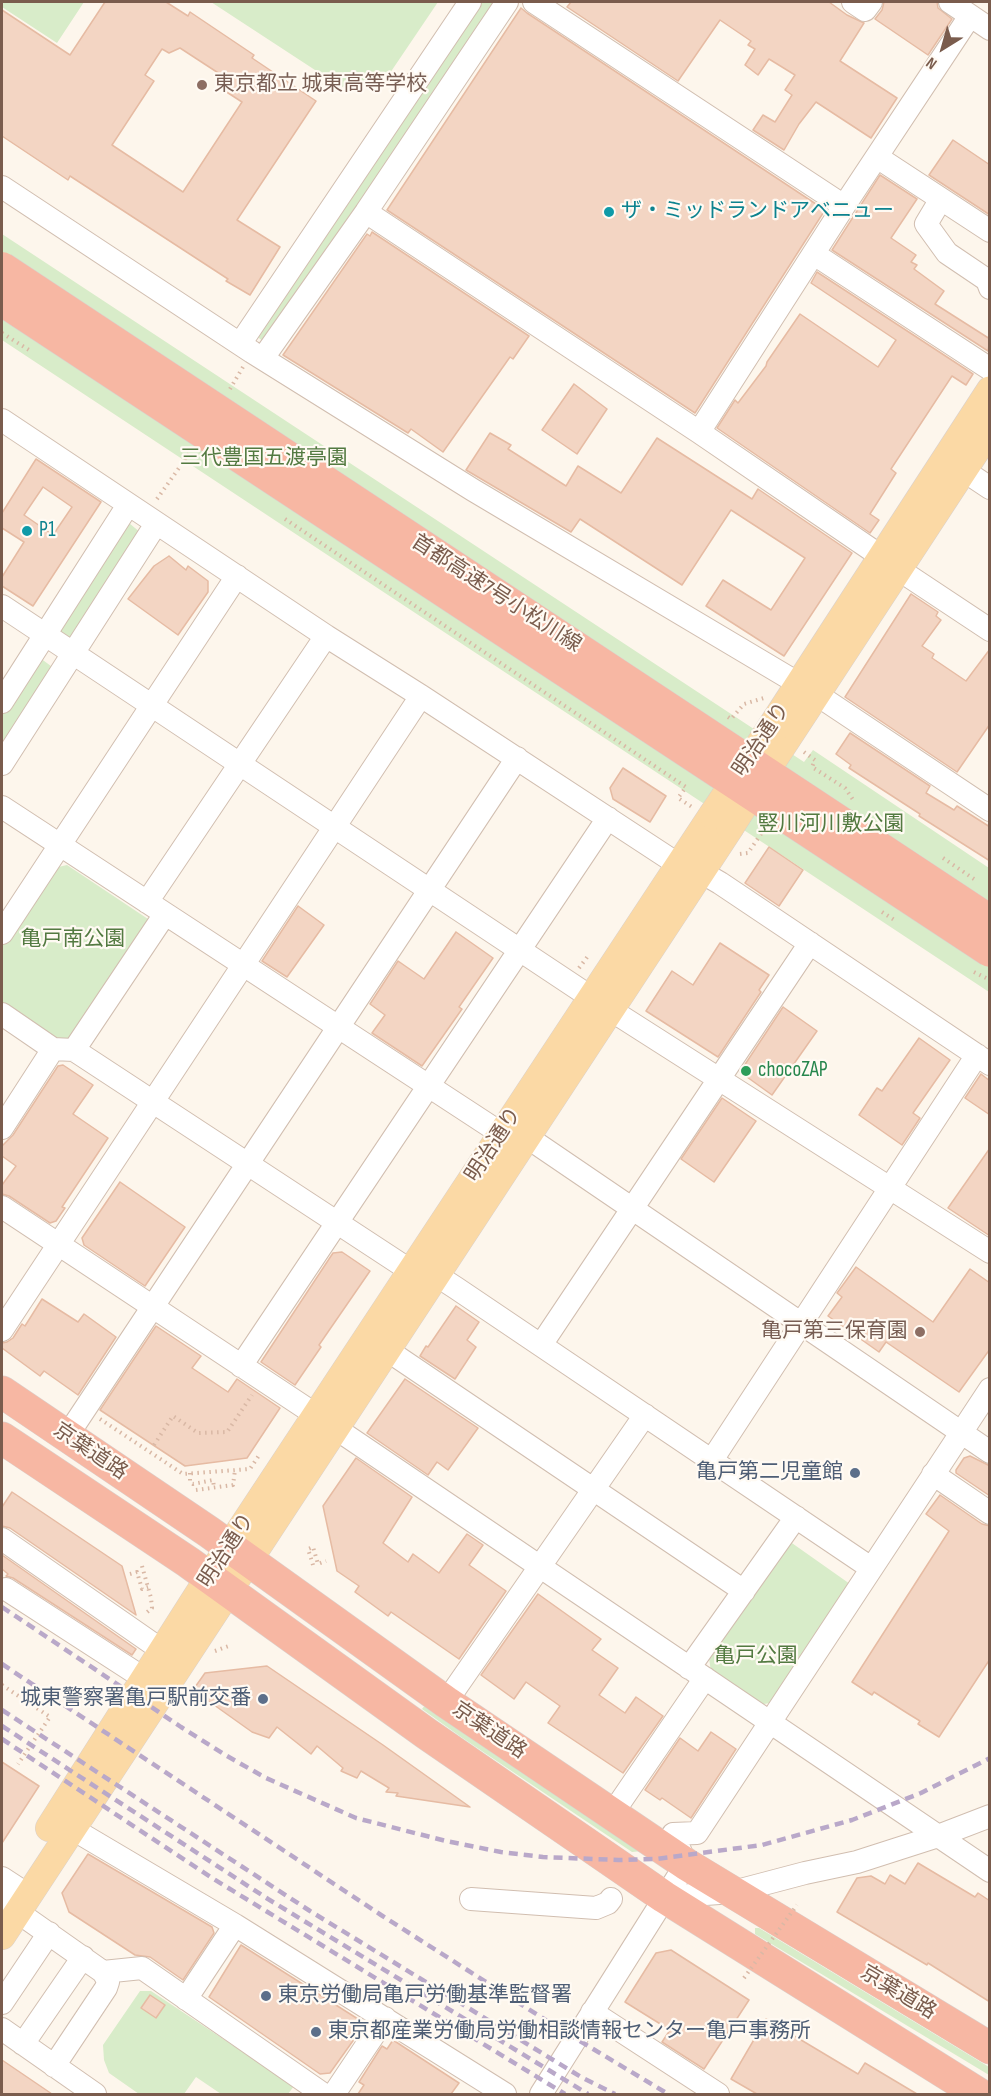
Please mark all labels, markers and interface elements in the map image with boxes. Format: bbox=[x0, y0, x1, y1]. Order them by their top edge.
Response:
north arrow bbox=[913, 18, 973, 78]
text: N bbox=[923, 53, 941, 73]
place label: 東京都立 城東高等学校 bbox=[214, 72, 427, 98]
marker: 東京都立 城東高等学校 bbox=[195, 78, 209, 92]
place label: ザ・ミッドランドアベニュー bbox=[621, 199, 894, 225]
marker: ザ・ミッドランドアベニュー bbox=[602, 205, 616, 219]
park label: 三代豊国五渡亭園 bbox=[180, 446, 348, 472]
place label: P1 bbox=[39, 518, 56, 544]
marker: P1 bbox=[20, 524, 34, 538]
street label: 首都高速7号小松川線 bbox=[406, 530, 586, 658]
street label: 明治通り bbox=[728, 698, 796, 782]
park label: 竪川河川敷公園 bbox=[758, 812, 904, 838]
park label: 亀戸南公園 bbox=[21, 927, 125, 953]
place label: chocoZAP bbox=[758, 1058, 828, 1084]
marker: chocoZAP bbox=[739, 1064, 753, 1078]
street label: 明治通り bbox=[461, 1103, 527, 1187]
place label: 亀戸第三保育園 bbox=[761, 1319, 908, 1345]
marker: 亀戸第三保育園 bbox=[913, 1325, 927, 1339]
street label: 京葉道路 bbox=[48, 1418, 132, 1486]
place label: 亀戸第二児童館 bbox=[696, 1460, 843, 1486]
marker: 亀戸第二児童館 bbox=[848, 1466, 862, 1480]
street label: 明治通り bbox=[194, 1509, 260, 1593]
park label: 亀戸公園 bbox=[714, 1644, 798, 1670]
place label: 城東警察署亀戸駅前交番 bbox=[20, 1686, 251, 1712]
marker: 城東警察署亀戸駅前交番 bbox=[256, 1692, 270, 1706]
street label: 京葉道路 bbox=[447, 1697, 531, 1765]
street label: 京葉道路 bbox=[856, 1961, 940, 2025]
place label: 東京労働局亀戸労働基準監督署 bbox=[278, 1983, 572, 2009]
marker: 東京労働局亀戸労働基準監督署 bbox=[259, 1989, 273, 2003]
place label: 東京都産業労働局労働相談情報センター亀戸事務所 bbox=[328, 2019, 811, 2045]
marker: 東京都産業労働局労働相談情報センター亀戸事務所 bbox=[309, 2025, 323, 2039]

